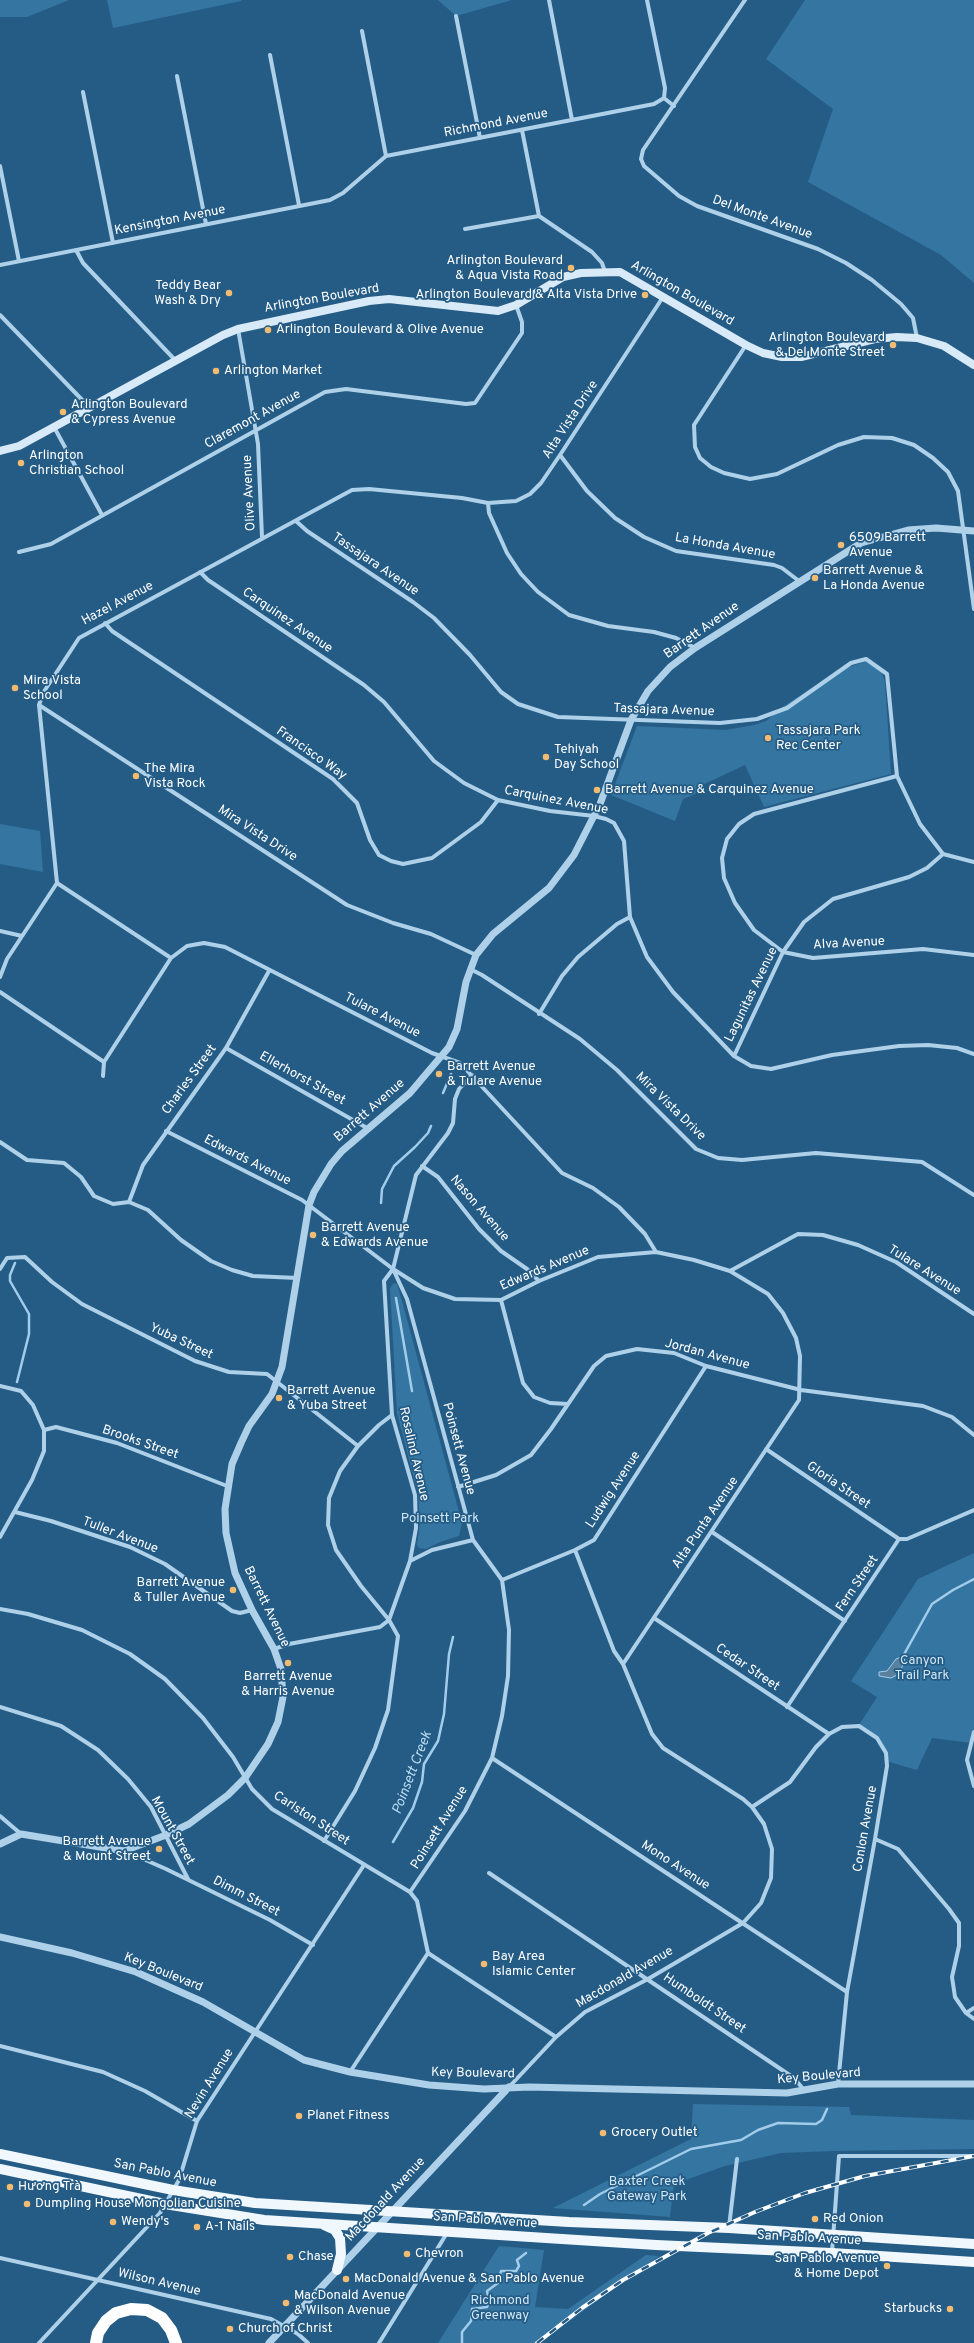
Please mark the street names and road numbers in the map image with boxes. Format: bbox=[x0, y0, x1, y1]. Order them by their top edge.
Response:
street label: Richmond Avenue bbox=[443, 106, 549, 142]
street label: Del Monte Avenue bbox=[710, 193, 814, 243]
street label: Kensington Avenue bbox=[113, 203, 227, 239]
street label: Arlington Boulevard bbox=[628, 258, 736, 330]
street label: Arlington Boulevard bbox=[263, 281, 381, 317]
street label: Alta Vista Drive bbox=[540, 378, 602, 462]
street label: Claremont Avenue bbox=[202, 387, 304, 453]
street label: Olive Avenue bbox=[240, 454, 260, 532]
street label: Tassajara Avenue bbox=[329, 530, 421, 600]
street label: La Honda Avenue bbox=[674, 530, 776, 564]
street label: Hazel Avenue bbox=[80, 579, 156, 629]
street label: Carquinez Avenue bbox=[239, 585, 335, 657]
street label: Barrett Avenue bbox=[661, 599, 743, 663]
street label: Tassajara Avenue bbox=[613, 701, 715, 721]
street label: Francisco Way bbox=[273, 724, 349, 784]
street label: Carquinez Avenue bbox=[503, 783, 609, 819]
street label: Mira Vista Drive bbox=[214, 802, 300, 866]
street label: Alva Avenue bbox=[813, 934, 885, 954]
street label: Lagunitas Avenue bbox=[722, 945, 782, 1045]
street label: Tulare Avenue bbox=[341, 990, 423, 1042]
street label: Charles Street bbox=[159, 1042, 221, 1118]
street label: Ellerhorst Street bbox=[256, 1049, 348, 1109]
street label: Mira Vista Drive bbox=[632, 1070, 708, 1144]
street label: Barrett Avenue bbox=[332, 1076, 408, 1146]
street label: Edwards Avenue bbox=[201, 1132, 293, 1190]
street label: Nason Avenue bbox=[446, 1173, 512, 1245]
street label: Tulare Avenue bbox=[885, 1242, 963, 1300]
street label: Edwards Avenue bbox=[498, 1243, 592, 1295]
street label: Yuba Street bbox=[147, 1321, 215, 1363]
street label: Jordan Avenue bbox=[663, 1336, 751, 1374]
street label: Poinsett Avenue bbox=[438, 1401, 478, 1497]
street label: Rosalind Avenue bbox=[395, 1405, 431, 1503]
street label: Brooks Street bbox=[100, 1423, 180, 1463]
street label: Ludwig Avenue bbox=[583, 1449, 645, 1531]
street label: Gloria Street bbox=[803, 1459, 873, 1513]
street label: Alta Punta Avenue bbox=[669, 1474, 743, 1572]
street label: Tuller Avenue bbox=[80, 1514, 160, 1558]
street label: Fern Street bbox=[833, 1553, 883, 1615]
street label: Barrett Avenue bbox=[240, 1564, 292, 1650]
street label: Cedar Street bbox=[712, 1641, 782, 1695]
street label: Poinsett Avenue bbox=[408, 1784, 472, 1872]
street label: Conlon Avenue bbox=[851, 1785, 881, 1873]
street label: Carlston Street bbox=[270, 1789, 352, 1849]
street label: Mount Street bbox=[147, 1794, 197, 1868]
street label: Mono Avenue bbox=[638, 1838, 712, 1894]
street label: Dimm Street bbox=[210, 1873, 282, 1921]
street label: Macdonald Avenue bbox=[574, 1944, 676, 2012]
street label: Key Boulevard bbox=[121, 1950, 205, 1996]
street label: Humboldt Street bbox=[660, 1970, 748, 2038]
street label: Nevin Avenue bbox=[182, 2046, 238, 2122]
street label: Key Boulevard bbox=[431, 2065, 515, 2083]
street label: Key Boulevard bbox=[777, 2066, 861, 2088]
street label: Macdonald Avenue bbox=[343, 2155, 429, 2245]
street label: San Pablo Avenue bbox=[112, 2156, 218, 2192]
street label: San Pablo Avenue bbox=[432, 2210, 538, 2232]
street label: San Pablo Avenue bbox=[756, 2228, 862, 2250]
street label: Wilson Avenue bbox=[116, 2266, 202, 2300]

